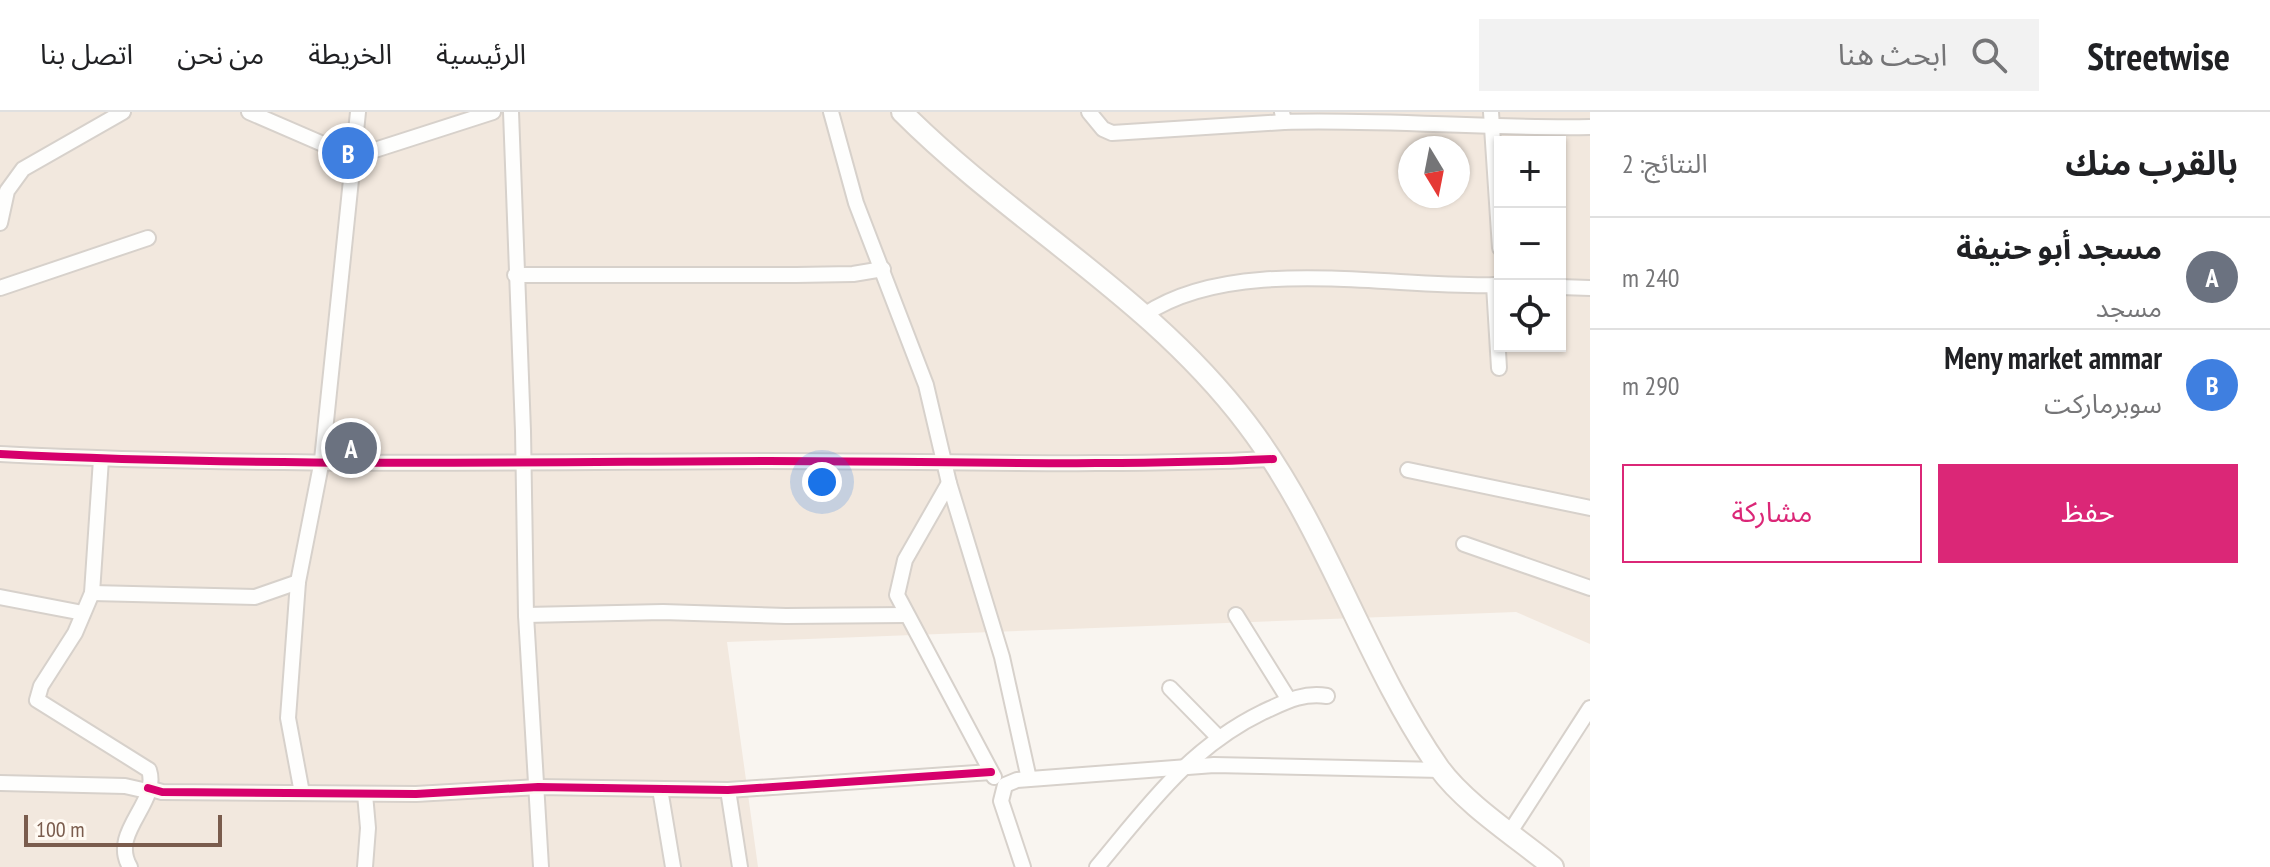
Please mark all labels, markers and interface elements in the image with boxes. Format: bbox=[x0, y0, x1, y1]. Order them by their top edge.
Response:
search box bbox=[1479, 19, 2039, 91]
text: Streetwise bbox=[2087, 31, 2230, 80]
icon: search bbox=[1967, 33, 2011, 77]
text: ابحث هنا bbox=[1838, 34, 1947, 73]
text: اتصل بنا bbox=[40, 35, 133, 72]
text: من نحن bbox=[177, 35, 264, 72]
text: الخريطة bbox=[308, 35, 392, 72]
text: الرئيسية bbox=[436, 35, 526, 72]
pin: B bbox=[322, 123, 374, 183]
north arrow bbox=[1398, 136, 1470, 208]
map controls bbox=[1494, 136, 1566, 352]
button: + bbox=[1494, 136, 1566, 208]
text: بالقرب منك bbox=[2065, 140, 2238, 184]
text: النتائج: 2 bbox=[1622, 147, 1708, 180]
button: − bbox=[1494, 208, 1566, 280]
text: مسجد أبو حنيفة bbox=[1956, 228, 2162, 267]
text: 240 m bbox=[1622, 261, 1680, 294]
text: A bbox=[2205, 261, 2219, 294]
button: locate bbox=[1494, 280, 1566, 352]
text: مسجد bbox=[2096, 291, 2162, 324]
text: Meny market ammar bbox=[1944, 338, 2162, 377]
text: 290 m bbox=[1622, 369, 1680, 402]
text: B bbox=[2206, 369, 2218, 402]
text: سوبرماركت bbox=[2044, 387, 2162, 420]
pin: A bbox=[325, 418, 377, 478]
your location bbox=[802, 462, 842, 502]
button: مشاركة bbox=[1622, 464, 1922, 563]
button: حفظ bbox=[1938, 464, 2238, 563]
scale bar bbox=[24, 811, 222, 847]
text: 100 m bbox=[36, 815, 85, 843]

